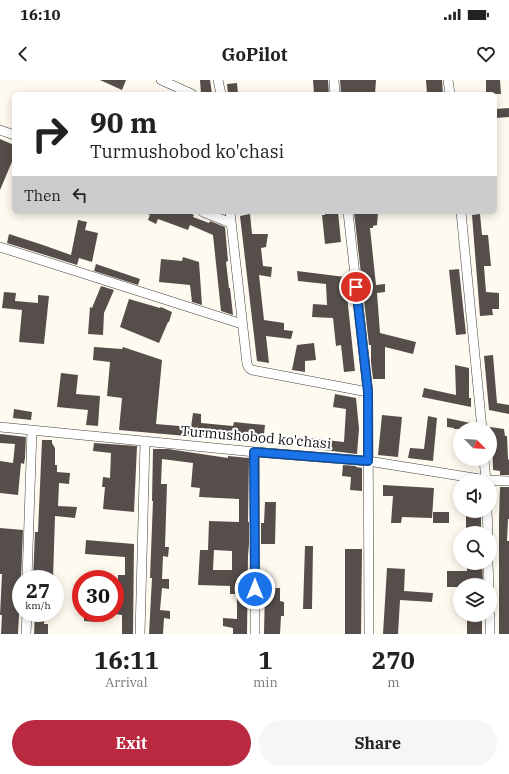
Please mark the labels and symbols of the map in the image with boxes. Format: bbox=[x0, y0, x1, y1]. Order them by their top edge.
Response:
pin bbox=[339, 270, 373, 304]
street label: Turmushobod ko'chasi bbox=[180, 421, 332, 453]
north arrow bbox=[453, 422, 497, 466]
position arrow bbox=[234, 568, 276, 610]
speed limit sign: 30 bbox=[72, 570, 124, 622]

